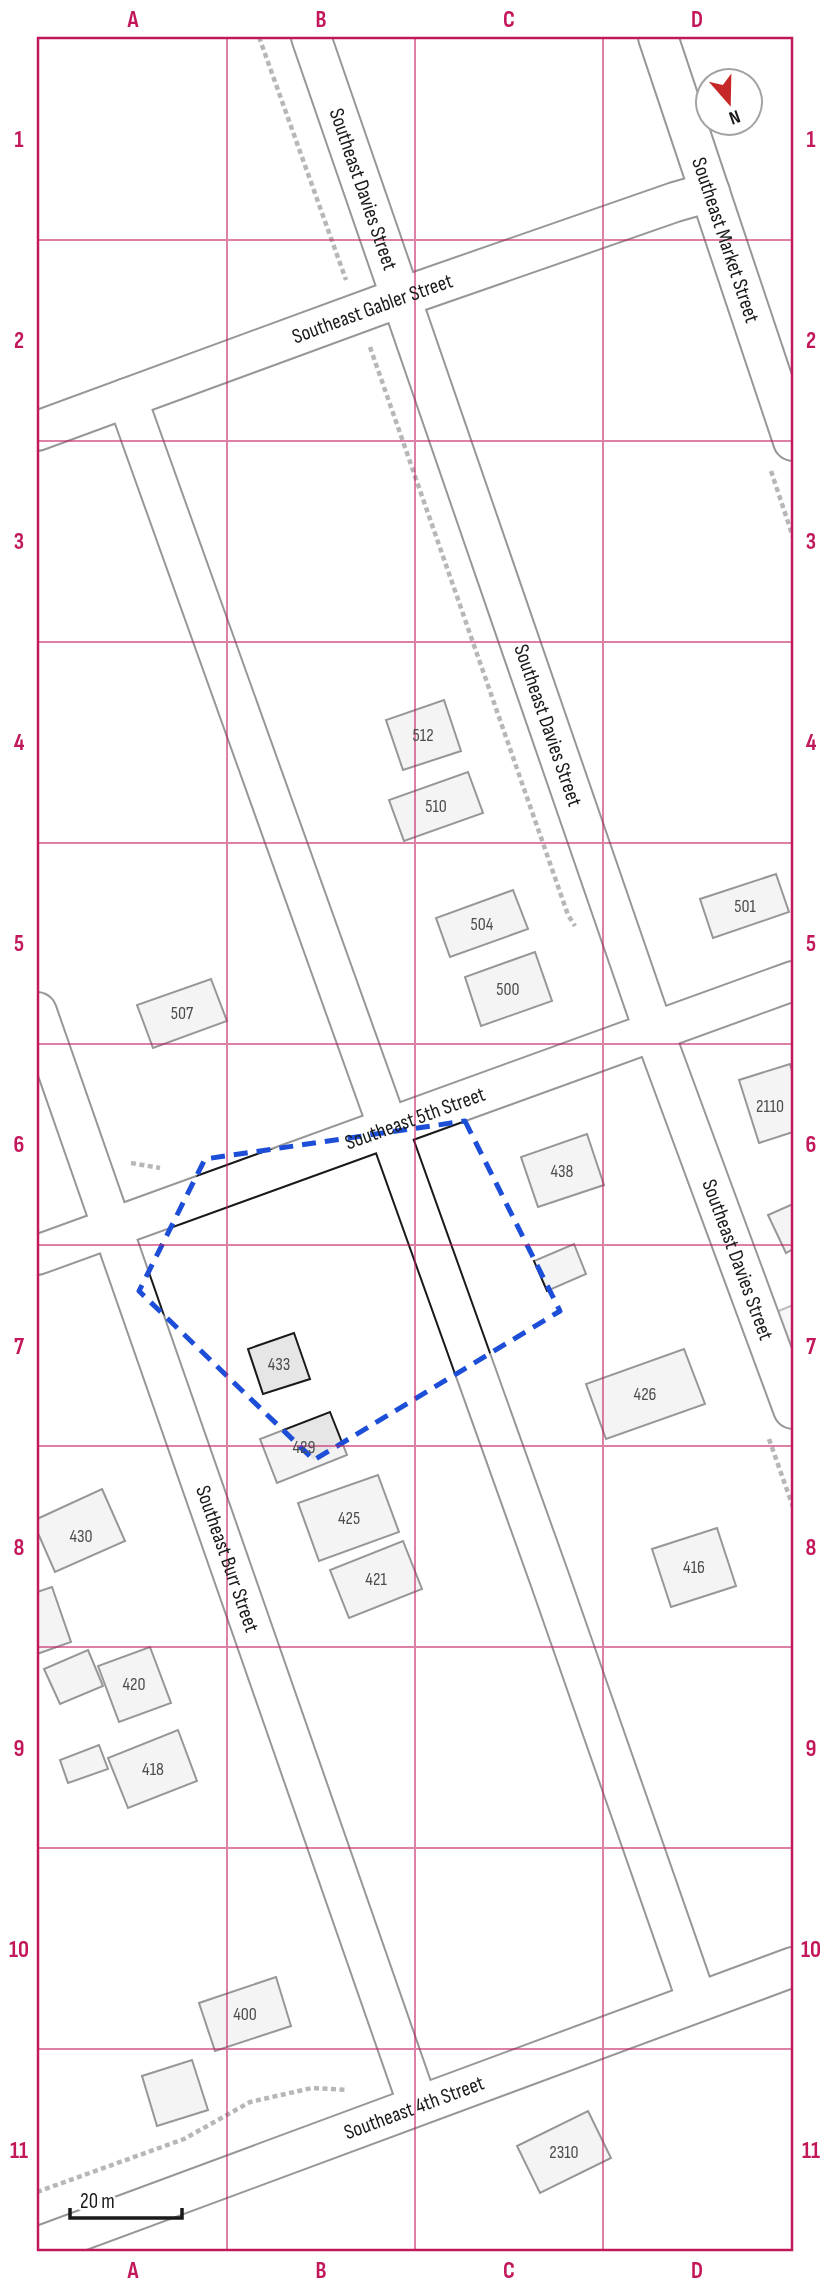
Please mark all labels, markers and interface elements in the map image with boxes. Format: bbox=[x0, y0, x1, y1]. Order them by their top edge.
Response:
text: A bbox=[127, 6, 140, 34]
text: B bbox=[316, 6, 327, 34]
text: C bbox=[503, 6, 515, 34]
text: D bbox=[691, 6, 703, 34]
north arrow bbox=[694, 66, 764, 136]
text: N bbox=[726, 104, 743, 129]
street label: Southeast Davies Street bbox=[324, 105, 403, 273]
text: 1 bbox=[14, 126, 24, 154]
text: 1 bbox=[806, 126, 816, 154]
street label: Southeast Market Street bbox=[687, 154, 765, 326]
street label: Southeast Gabler Street bbox=[288, 268, 456, 349]
text: 2 bbox=[14, 327, 24, 355]
text: 2 bbox=[806, 327, 816, 355]
text: 3 bbox=[14, 528, 24, 556]
text: 3 bbox=[806, 528, 816, 556]
street label: Southeast Davies Street bbox=[509, 641, 588, 810]
house number: 512 bbox=[412, 725, 434, 746]
text: 4 bbox=[14, 729, 25, 757]
text: 4 bbox=[806, 729, 817, 757]
house number: 510 bbox=[425, 796, 447, 817]
house number: 501 bbox=[734, 896, 756, 917]
house number: 504 bbox=[471, 914, 494, 935]
text: 5 bbox=[14, 930, 24, 958]
text: 5 bbox=[806, 930, 816, 958]
house number: 500 bbox=[496, 979, 520, 1000]
house number: 507 bbox=[171, 1003, 194, 1024]
street label: Southeast 5th Street bbox=[341, 1081, 488, 1155]
house number: 2110 bbox=[756, 1096, 784, 1117]
text: 6 bbox=[14, 1131, 24, 1159]
text: 6 bbox=[806, 1131, 816, 1159]
house number: 438 bbox=[550, 1161, 574, 1182]
street label: Southeast Davies Street bbox=[697, 1176, 779, 1343]
text: 7 bbox=[14, 1333, 24, 1361]
text: 7 bbox=[806, 1333, 816, 1361]
house number: 433 bbox=[268, 1354, 290, 1375]
house number: 426 bbox=[634, 1384, 657, 1405]
house number: 429 bbox=[292, 1437, 316, 1458]
street label: Southeast Burr Street bbox=[190, 1482, 265, 1635]
house number: 425 bbox=[338, 1508, 360, 1529]
house number: 430 bbox=[69, 1526, 93, 1547]
text: 8 bbox=[14, 1534, 25, 1562]
text: 8 bbox=[806, 1534, 817, 1562]
house number: 416 bbox=[683, 1557, 705, 1578]
house number: 421 bbox=[365, 1569, 387, 1590]
house number: 420 bbox=[122, 1674, 146, 1695]
text: 9 bbox=[14, 1735, 24, 1763]
text: 9 bbox=[806, 1735, 816, 1763]
house number: 418 bbox=[142, 1759, 164, 1780]
text: 10 bbox=[9, 1936, 29, 1964]
text: 10 bbox=[801, 1936, 821, 1964]
house number: 400 bbox=[233, 2004, 257, 2025]
street label: Southeast 4th Street bbox=[340, 2070, 488, 2145]
text: 11 bbox=[10, 2137, 28, 2165]
text: 11 bbox=[802, 2137, 820, 2165]
house number: 2310 bbox=[549, 2142, 579, 2163]
scale bar bbox=[70, 2177, 182, 2221]
text: 20 m bbox=[80, 2189, 115, 2214]
text: A bbox=[127, 2257, 140, 2285]
text: B bbox=[316, 2257, 327, 2285]
text: C bbox=[503, 2257, 515, 2285]
text: D bbox=[691, 2257, 703, 2285]

